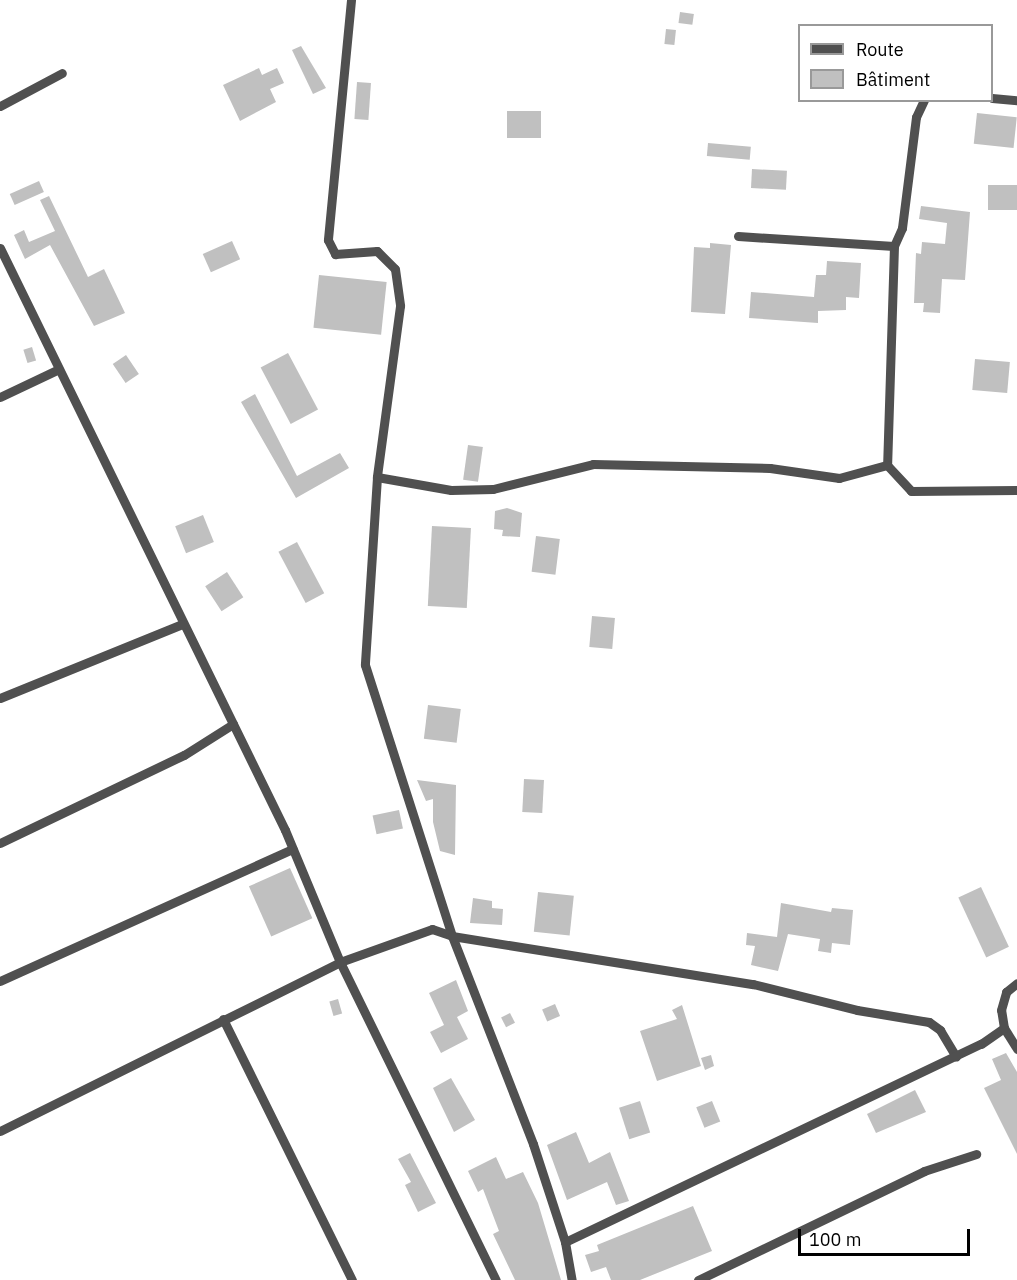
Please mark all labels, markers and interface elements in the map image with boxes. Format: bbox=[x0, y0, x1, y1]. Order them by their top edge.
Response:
legend bbox=[798, 24, 993, 102]
text: Route bbox=[856, 38, 904, 61]
text: Bâtiment bbox=[856, 68, 930, 91]
scale bar bbox=[801, 1217, 974, 1255]
text: 100 m bbox=[809, 1228, 861, 1251]

